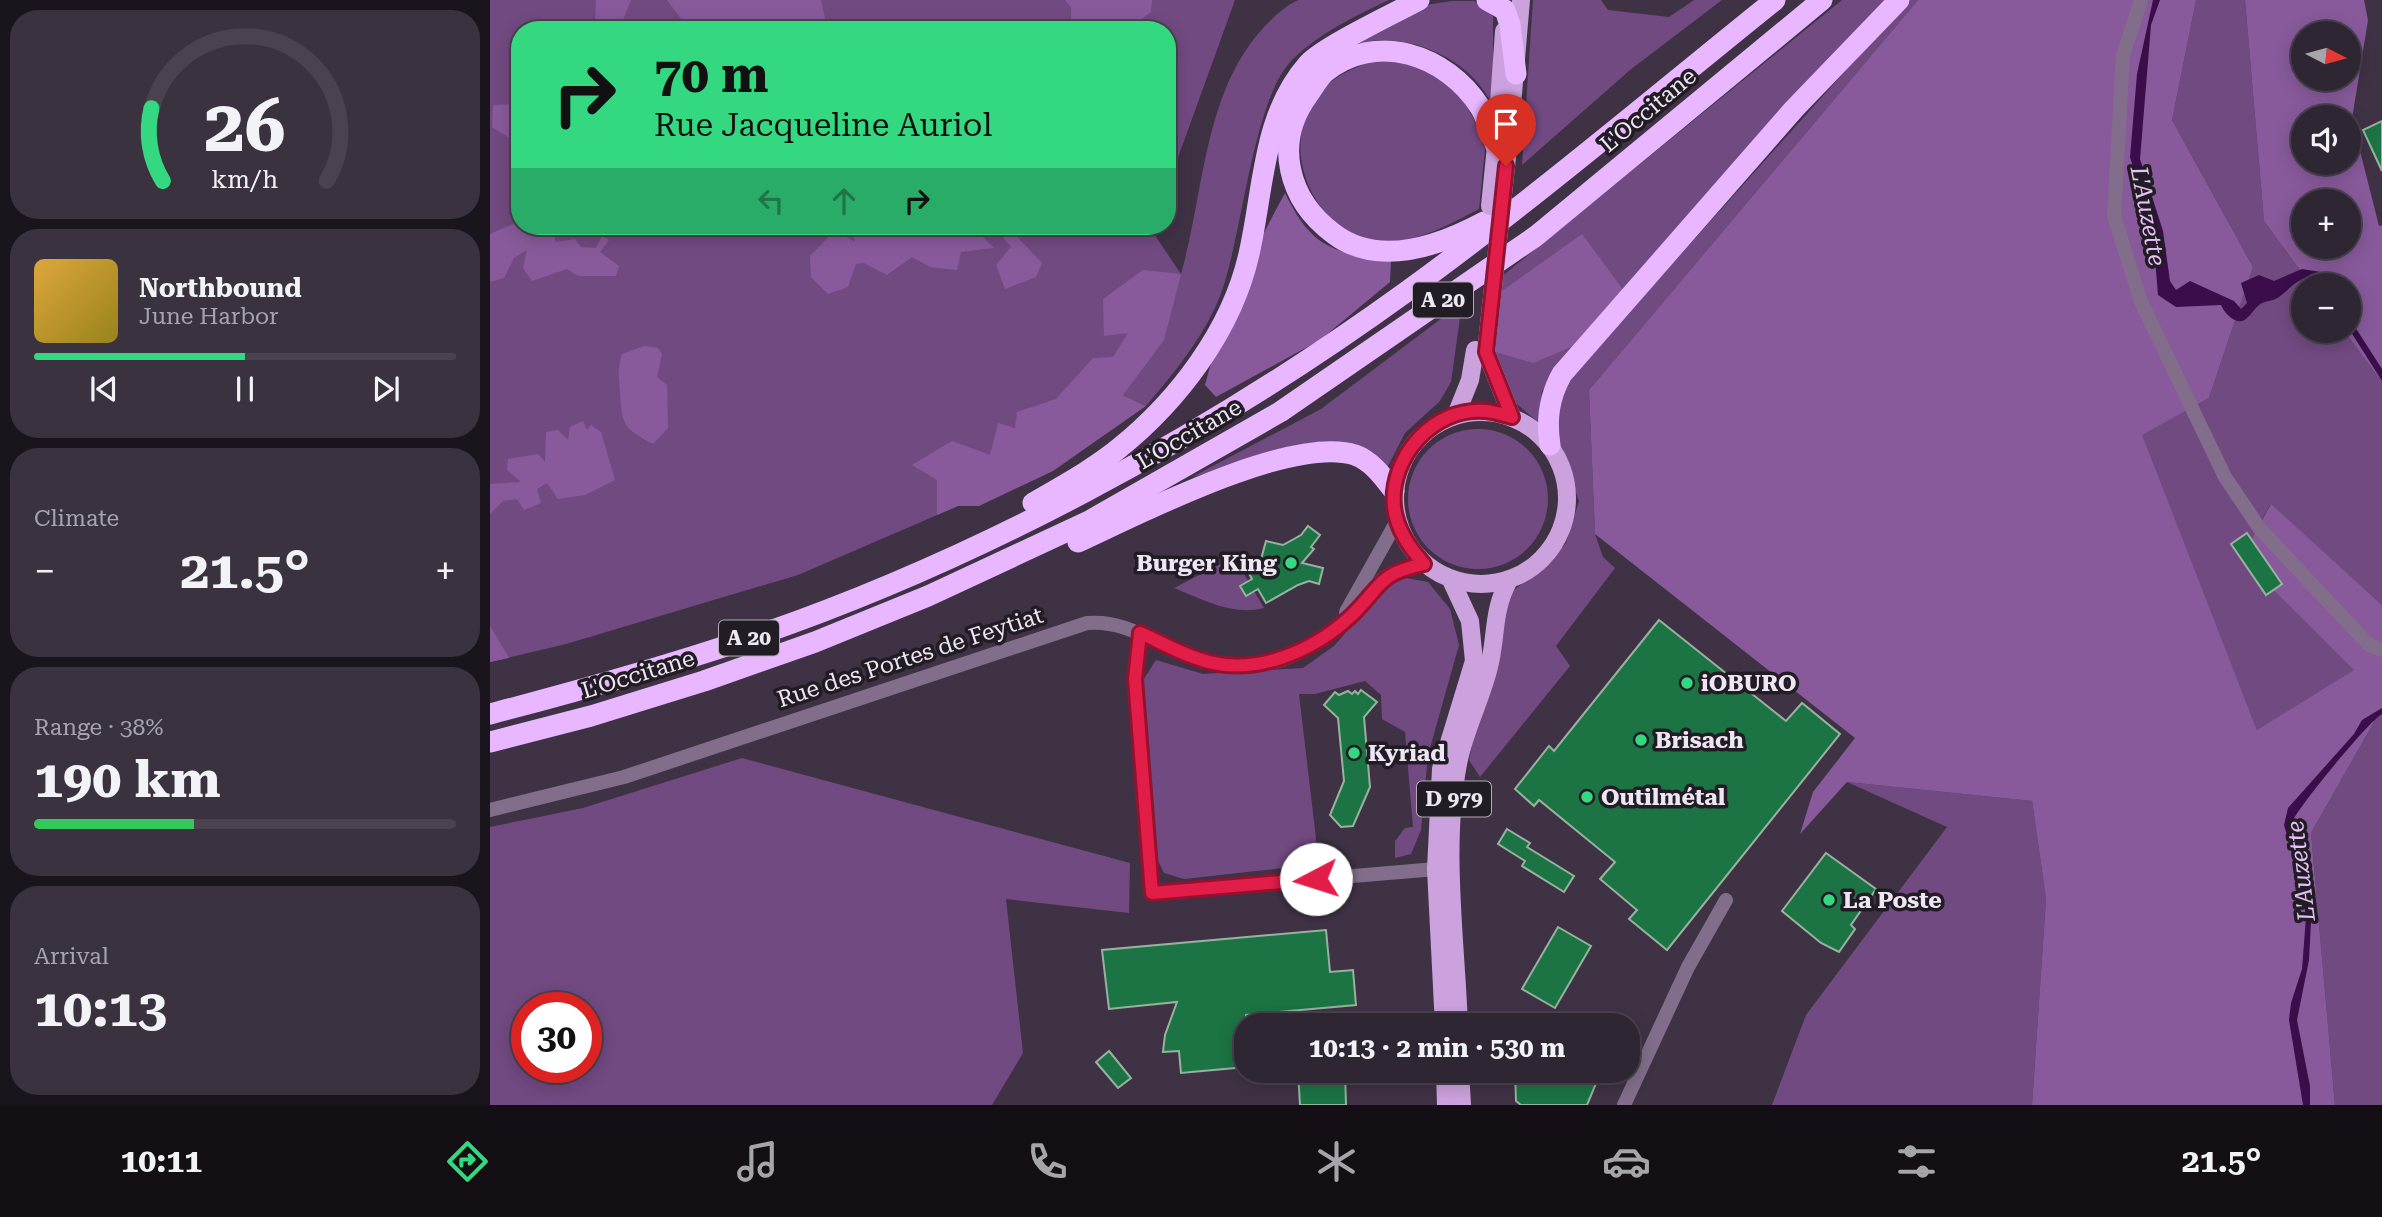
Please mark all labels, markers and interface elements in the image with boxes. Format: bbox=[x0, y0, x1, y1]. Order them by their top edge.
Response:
north arrow bbox=[2291, 21, 2361, 91]
map controls bbox=[2291, 21, 2361, 343]
text: 70 m bbox=[654, 47, 769, 104]
icon: right bbox=[539, 49, 630, 140]
street label: L'Occitane bbox=[1595, 63, 1702, 158]
text: 26 bbox=[204, 84, 286, 169]
pin bbox=[1476, 94, 1536, 166]
icon: arrive bbox=[1487, 105, 1525, 143]
button: sound bbox=[2291, 105, 2361, 175]
text: Rue Jacqueline Auriol bbox=[654, 106, 992, 144]
water label: L'Auzette bbox=[2124, 163, 2171, 268]
text: km/h bbox=[212, 164, 278, 193]
icon: left bbox=[752, 182, 790, 220]
icon: ahead bbox=[825, 182, 863, 220]
icon: right bbox=[898, 182, 936, 220]
button: + bbox=[2291, 189, 2361, 259]
text: Northbound bbox=[139, 273, 302, 303]
button: − bbox=[2291, 273, 2361, 343]
road number: A 20 bbox=[1413, 282, 1473, 318]
text: June Harbor bbox=[139, 303, 279, 330]
icon: previous bbox=[85, 370, 123, 408]
icon: pause bbox=[226, 370, 264, 408]
icon: next bbox=[367, 370, 405, 408]
street label: L'Occitane bbox=[1132, 394, 1247, 475]
text: Climate bbox=[34, 505, 119, 532]
text: 21.5° bbox=[180, 540, 310, 601]
text: − bbox=[34, 549, 55, 593]
text: + bbox=[435, 549, 456, 593]
place label: Burger King bbox=[1136, 550, 1278, 577]
marker: Burger King bbox=[1283, 555, 1299, 571]
street label: Rue des Portes de Feytiat bbox=[774, 602, 1047, 713]
road number: A 20 bbox=[719, 620, 779, 656]
street label: L'Occitane bbox=[578, 645, 698, 704]
place label: iOBURO bbox=[1701, 670, 1797, 697]
marker: iOBURO bbox=[1679, 675, 1695, 691]
text: Range · 38% bbox=[34, 714, 163, 741]
place label: Brisach bbox=[1655, 727, 1744, 754]
marker: Brisach bbox=[1633, 732, 1649, 748]
place label: Kyriad bbox=[1368, 740, 1446, 767]
marker: Kyriad bbox=[1346, 745, 1362, 761]
text: 190 km bbox=[34, 749, 221, 810]
road number: D 979 bbox=[1417, 782, 1491, 816]
place label: Outilmétal bbox=[1601, 784, 1726, 811]
marker: Outilmétal bbox=[1579, 789, 1595, 805]
water label: L'Auzette bbox=[2281, 819, 2321, 924]
position arrow bbox=[1279, 842, 1353, 916]
place label: La Poste bbox=[1843, 887, 1942, 914]
marker: La Poste bbox=[1821, 892, 1837, 908]
text: Arrival bbox=[34, 943, 109, 970]
text: 10:13 bbox=[34, 978, 167, 1039]
speed limit sign: 30 bbox=[511, 992, 602, 1083]
text: 10:13 · 2 min · 530 m bbox=[1309, 1033, 1565, 1063]
icon: directions bbox=[443, 1137, 492, 1186]
icon: music bbox=[733, 1137, 782, 1186]
icon: phone bbox=[1023, 1137, 1072, 1186]
icon: climate bbox=[1312, 1137, 1361, 1186]
icon: car bbox=[1602, 1137, 1651, 1186]
icon: filters bbox=[1892, 1137, 1941, 1186]
text: 10:11 bbox=[120, 1142, 202, 1180]
text: 21.5° bbox=[2182, 1142, 2262, 1180]

